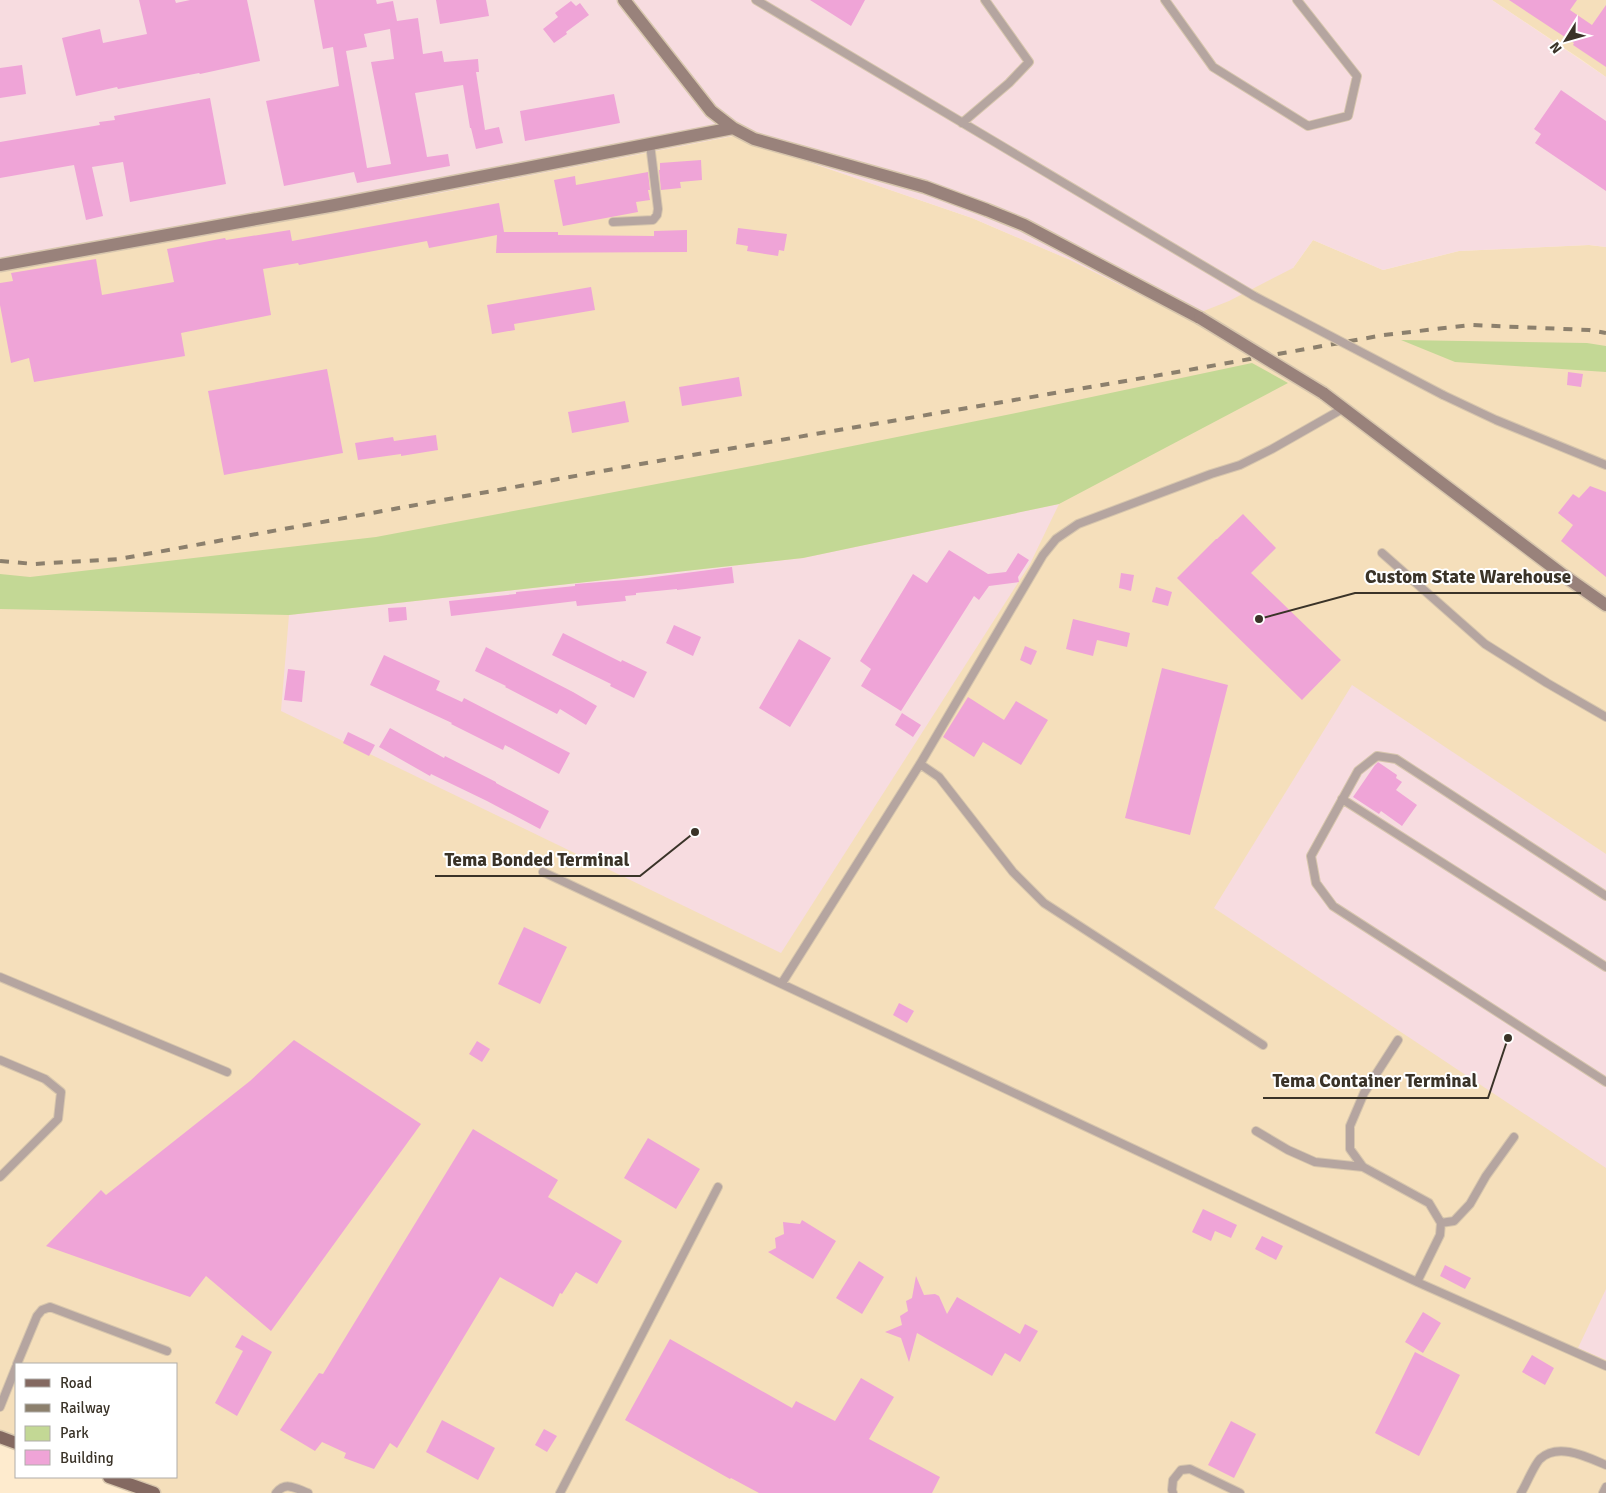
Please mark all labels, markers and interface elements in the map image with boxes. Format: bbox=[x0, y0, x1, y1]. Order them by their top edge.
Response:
north arrow bbox=[1541, 15, 1591, 65]
text: N bbox=[1546, 39, 1566, 57]
callout: Custom State Warehouse bbox=[1355, 559, 1581, 593]
text: Custom State Warehouse bbox=[1365, 565, 1571, 589]
callout: Tema Bonded Terminal bbox=[435, 842, 640, 876]
text: Tema Bonded Terminal bbox=[445, 848, 630, 872]
callout: Tema Container Terminal bbox=[1263, 1064, 1488, 1098]
text: Tema Container Terminal bbox=[1273, 1069, 1477, 1093]
legend bbox=[15, 1363, 178, 1478]
text: Road bbox=[60, 1374, 92, 1392]
text: Railway bbox=[60, 1399, 110, 1417]
text: Park bbox=[60, 1424, 89, 1442]
text: Building bbox=[60, 1449, 114, 1467]

